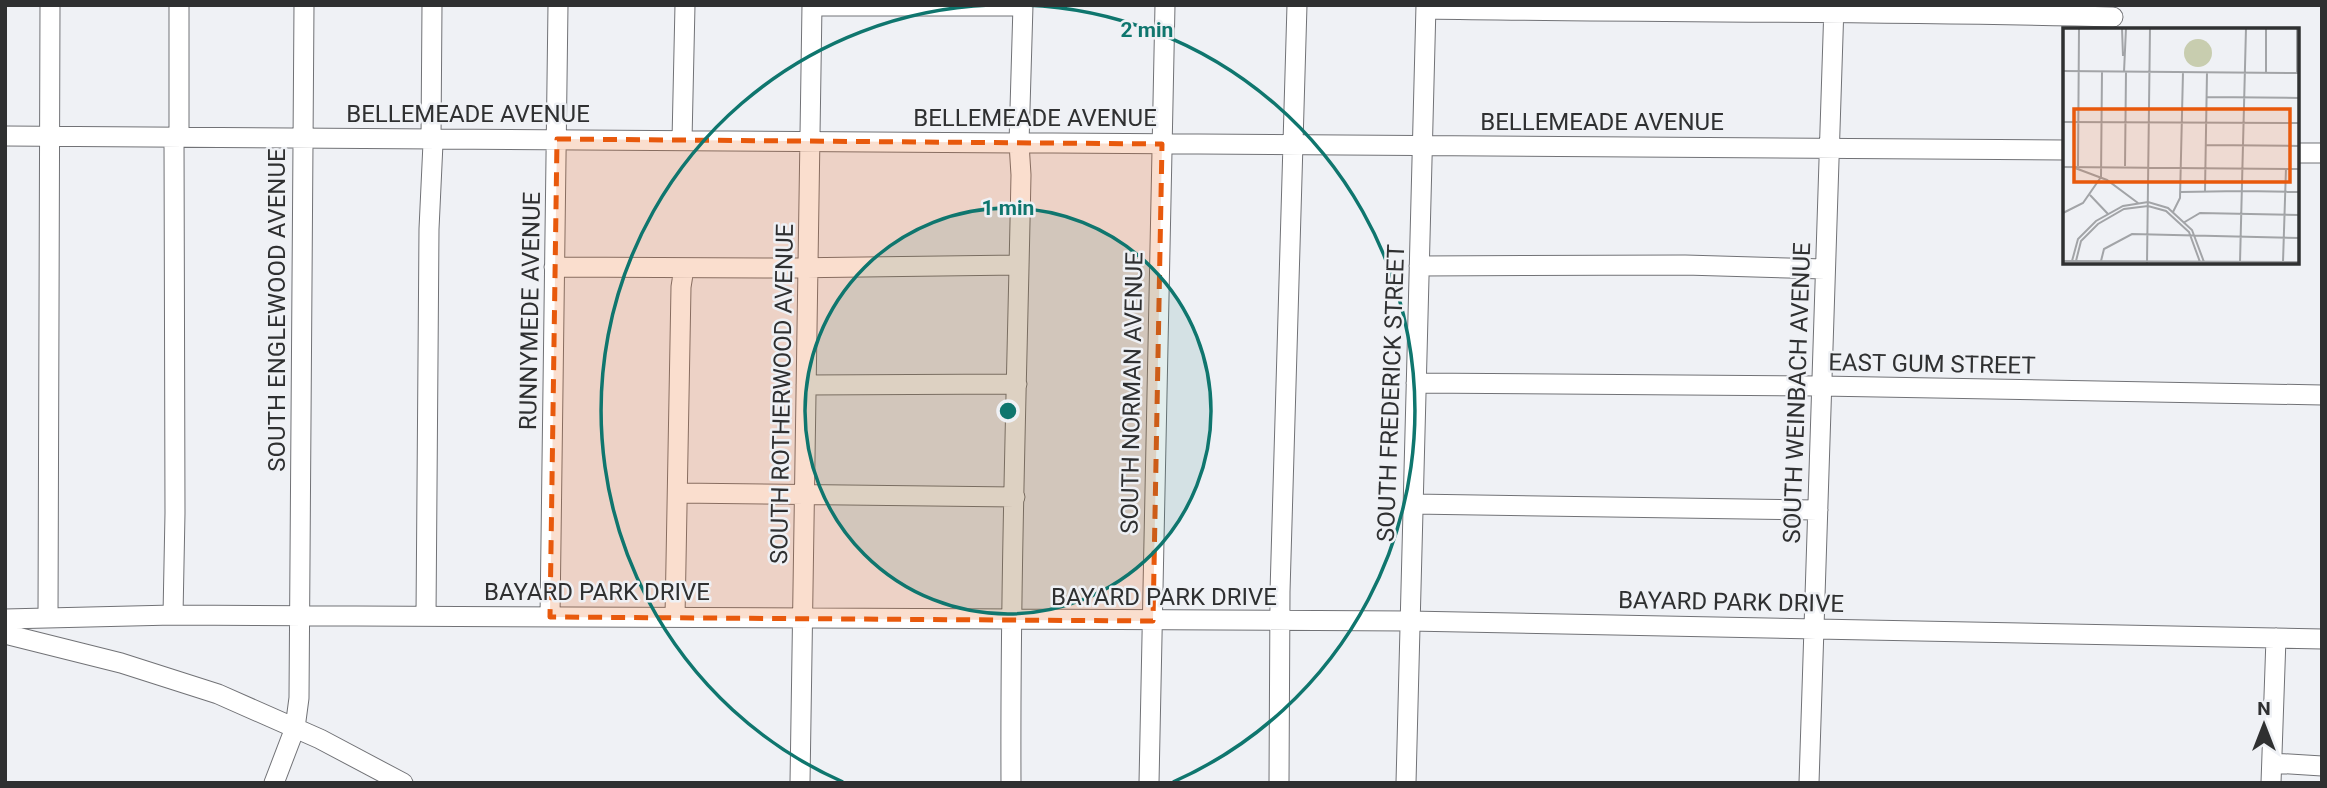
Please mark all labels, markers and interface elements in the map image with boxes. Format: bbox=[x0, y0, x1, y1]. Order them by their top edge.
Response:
text: 2 min bbox=[1121, 18, 1173, 42]
inset map bbox=[2063, 28, 2299, 264]
street label: BELLEMEADE AVENUE bbox=[346, 100, 590, 128]
street label: BELLEMEADE AVENUE bbox=[913, 104, 1157, 132]
street label: BELLEMEADE AVENUE bbox=[1480, 108, 1724, 136]
street label: SOUTH ENGLEWOOD AVENUE bbox=[263, 148, 291, 472]
street label: RUNNYMEDE AVENUE bbox=[514, 192, 546, 430]
text: 1 min bbox=[982, 196, 1034, 220]
street label: SOUTH ROTHERWOOD AVENUE bbox=[765, 224, 799, 564]
street label: SOUTH WEINBACH AVENUE bbox=[1778, 242, 1816, 544]
street label: SOUTH FREDERICK STREET bbox=[1372, 244, 1410, 542]
street label: SOUTH NORMAN AVENUE bbox=[1116, 252, 1148, 534]
street label: EAST GUM STREET bbox=[1828, 348, 2036, 380]
centre of rings bbox=[996, 399, 1020, 423]
street label: BAYARD PARK DRIVE bbox=[484, 578, 710, 606]
street label: BAYARD PARK DRIVE bbox=[1051, 583, 1277, 611]
street label: BAYARD PARK DRIVE bbox=[1618, 586, 1844, 618]
north arrow bbox=[2229, 690, 2299, 760]
text: N bbox=[2257, 697, 2271, 720]

